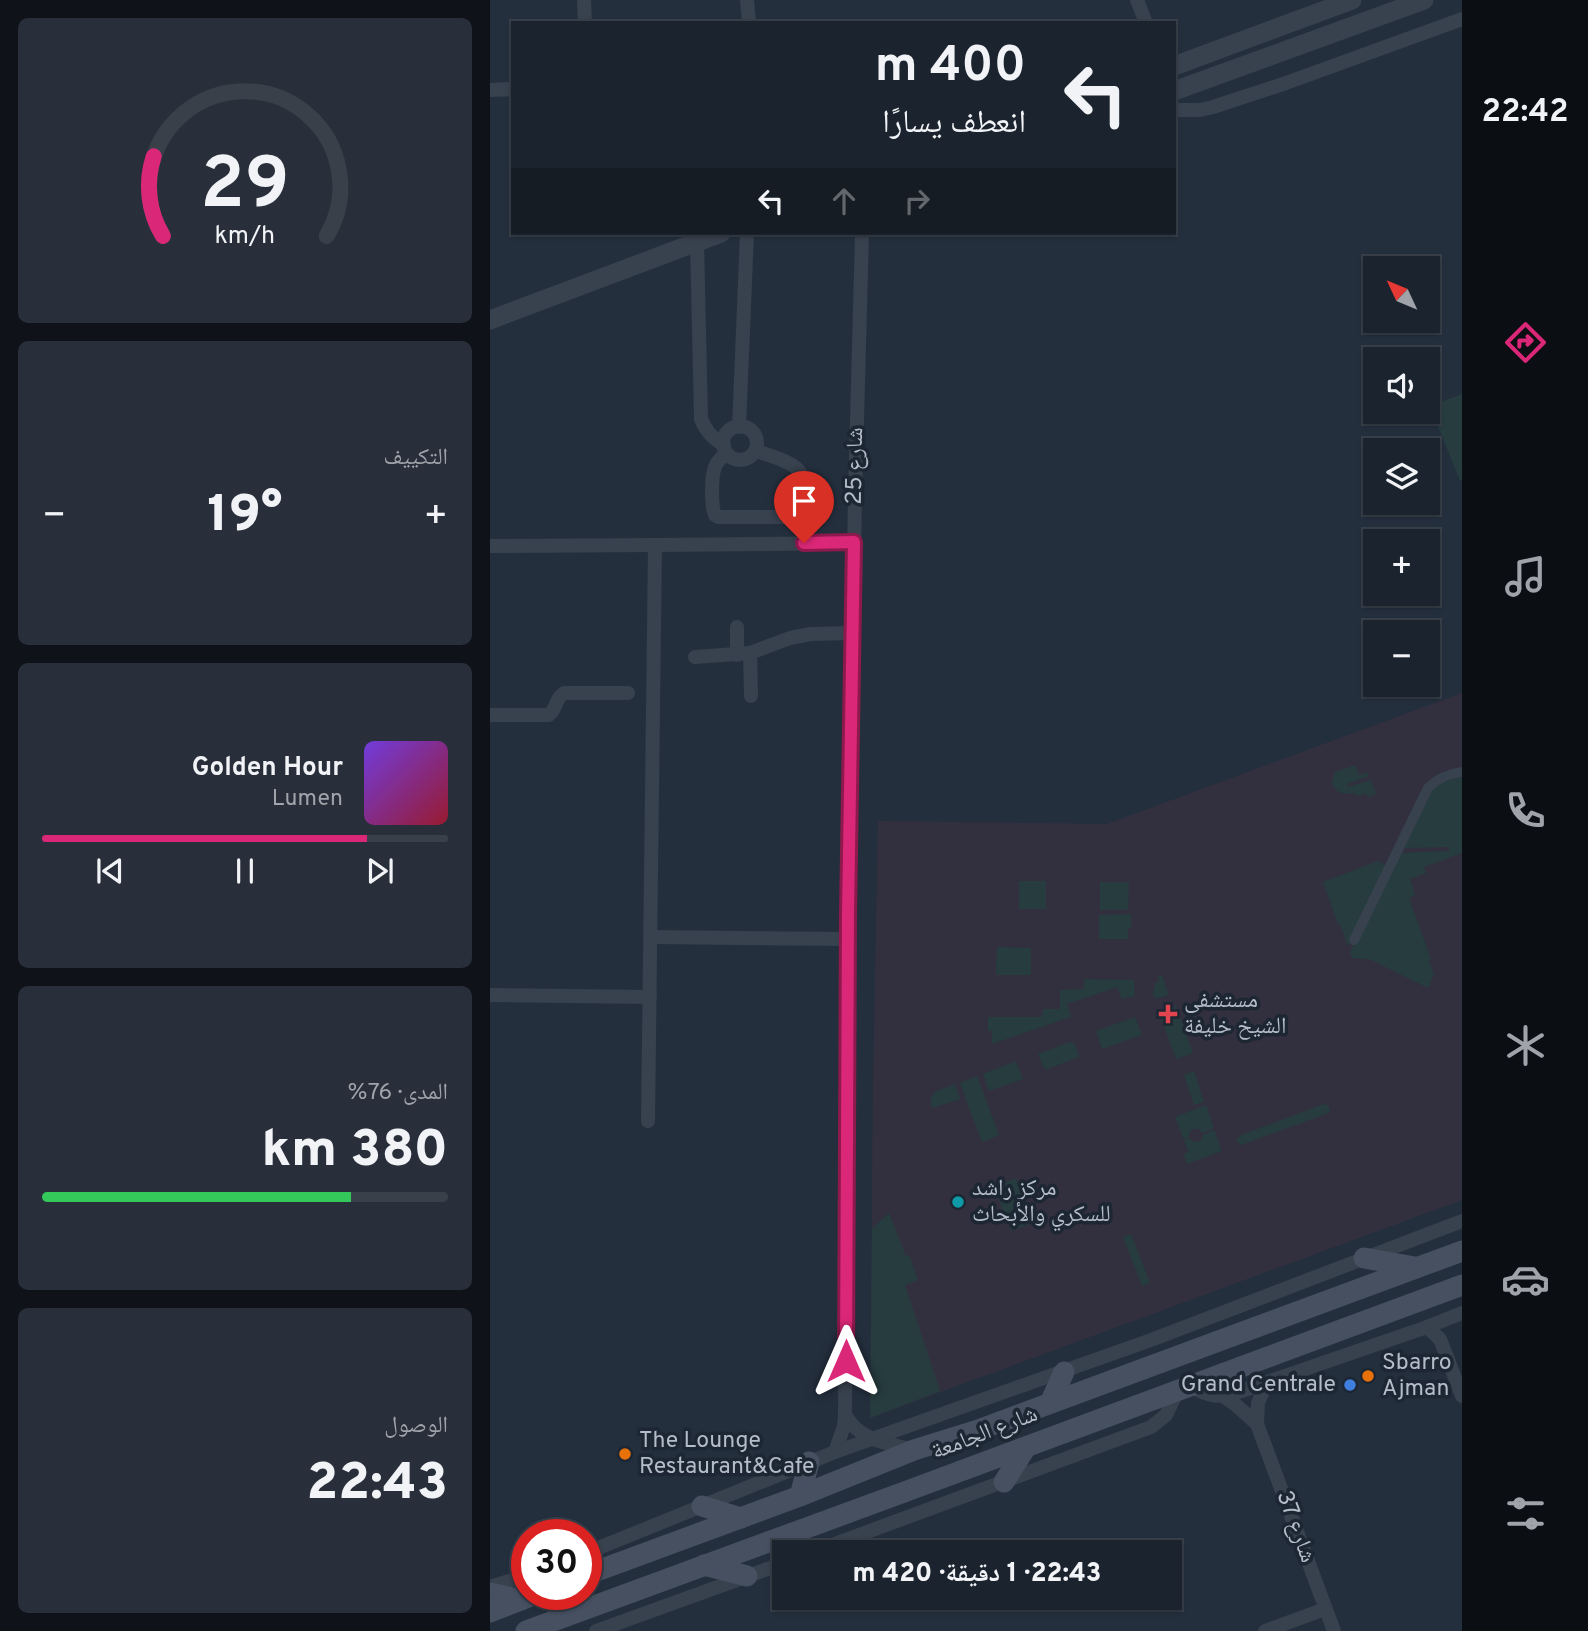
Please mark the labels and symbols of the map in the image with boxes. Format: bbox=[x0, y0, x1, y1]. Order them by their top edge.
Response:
north arrow bbox=[1363, 256, 1440, 332]
street label: شارع 25 bbox=[841, 427, 871, 505]
pin bbox=[774, 471, 834, 543]
place label: مستشفى الشيخ خليفة bbox=[1184, 987, 1286, 1042]
marker: مستشفى الشيخ خليفة bbox=[1158, 1004, 1178, 1024]
place label: مركز راشد للسكري والأبحاث bbox=[972, 1175, 1111, 1231]
marker: مركز راشد للسكري والأبحاث bbox=[950, 1194, 966, 1210]
position arrow bbox=[809, 1324, 883, 1398]
place label: Sbarro Ajman bbox=[1382, 1349, 1451, 1404]
marker: Sbarro Ajman bbox=[1360, 1368, 1376, 1384]
place label: Grand Centrale bbox=[1181, 1371, 1336, 1400]
marker: Grand Centrale bbox=[1342, 1377, 1358, 1393]
street label: شارع الجامعة bbox=[928, 1401, 1042, 1467]
place label: The Lounge Restaurant&Cafe bbox=[639, 1427, 814, 1482]
marker: The Lounge Restaurant&Cafe bbox=[617, 1446, 633, 1462]
street label: شارع 37 bbox=[1269, 1487, 1321, 1567]
speed limit sign: 30 bbox=[511, 1519, 602, 1610]

